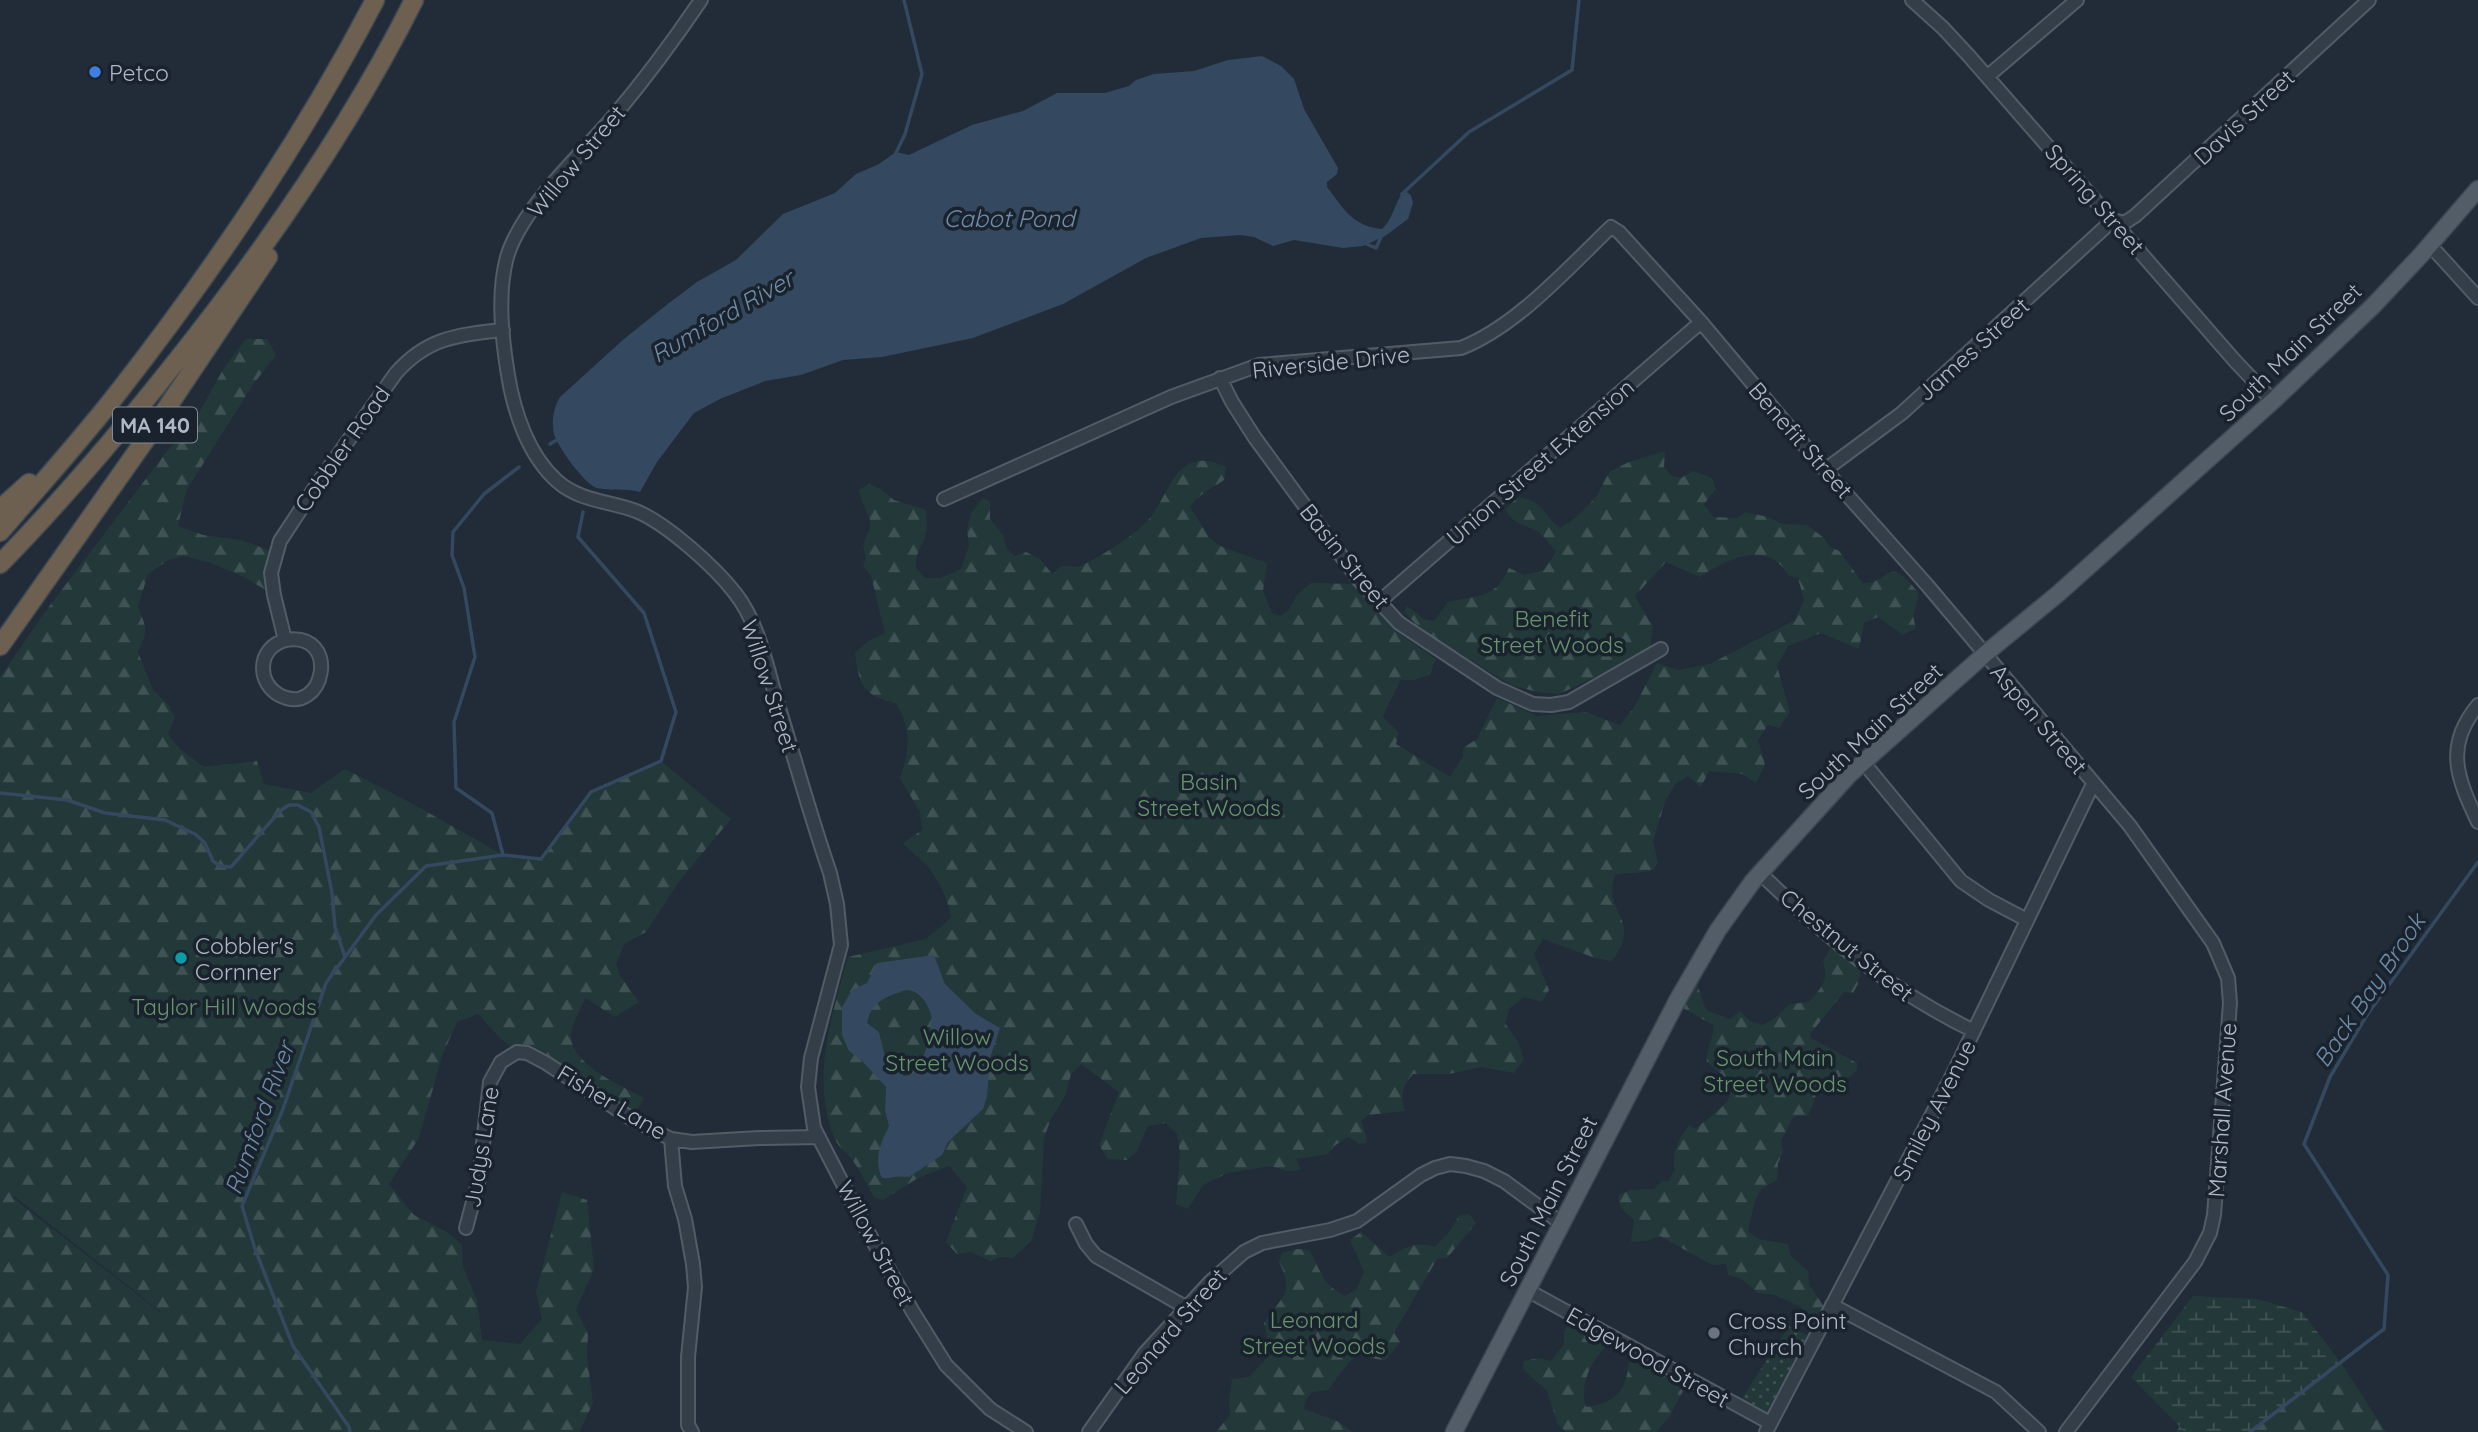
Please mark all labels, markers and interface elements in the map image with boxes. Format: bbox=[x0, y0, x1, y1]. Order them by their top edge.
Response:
place label: Petco bbox=[109, 58, 169, 87]
street label: Davis Street bbox=[2188, 63, 2301, 171]
marker: Petco bbox=[87, 64, 103, 80]
street label: Willow Street bbox=[521, 99, 632, 223]
street label: Spring Street bbox=[2039, 138, 2151, 261]
water label: Cabot Pond bbox=[944, 203, 1078, 233]
water label: Rumford River bbox=[645, 262, 801, 369]
street label: South Main Street bbox=[2213, 276, 2368, 428]
street label: James Street bbox=[1911, 291, 2035, 407]
street label: Riverside Drive bbox=[1251, 339, 1411, 385]
street label: Union Street Extension bbox=[1440, 373, 1640, 551]
street label: Benefit Street bbox=[1743, 376, 1859, 504]
street label: Cobbler Road bbox=[288, 380, 396, 518]
road number: MA 140 bbox=[113, 408, 197, 442]
street label: Basin Street bbox=[1294, 498, 1396, 615]
park label: Benefit Street Woods bbox=[1480, 604, 1624, 659]
street label: Willow Street bbox=[735, 616, 805, 756]
street label: South Main Street bbox=[1792, 656, 1949, 805]
street label: Aspen Street bbox=[1984, 658, 2094, 780]
park label: Basin Street Woods bbox=[1137, 767, 1281, 822]
street label: Chestnut Street bbox=[1775, 882, 1920, 1008]
water label: Back Bay Brook bbox=[2307, 906, 2433, 1072]
place label: Cobbler's Cornner bbox=[195, 931, 294, 986]
marker: Cobbler's Cornner bbox=[173, 950, 189, 966]
park label: Taylor Hill Woods bbox=[131, 992, 317, 1021]
park label: Willow Street Woods bbox=[885, 1022, 1029, 1077]
street label: Marshall Avenue bbox=[2201, 1022, 2243, 1198]
street label: Smiley Avenue bbox=[1886, 1034, 1982, 1186]
water label: Rumford River bbox=[218, 1035, 301, 1198]
park label: South Main Street Woods bbox=[1703, 1043, 1847, 1098]
street label: Fisher Lane bbox=[552, 1058, 672, 1146]
street label: Judys Lane bbox=[457, 1084, 505, 1210]
street label: South Main Street bbox=[1493, 1111, 1604, 1291]
street label: Willow Street bbox=[831, 1175, 921, 1311]
street label: Leonard Street bbox=[1107, 1262, 1233, 1400]
street label: Edgewood Street bbox=[1561, 1300, 1735, 1414]
park label: Leonard Street Woods bbox=[1242, 1305, 1386, 1360]
place label: Cross Point Church bbox=[1728, 1306, 1847, 1361]
marker: Cross Point Church bbox=[1706, 1325, 1722, 1341]

